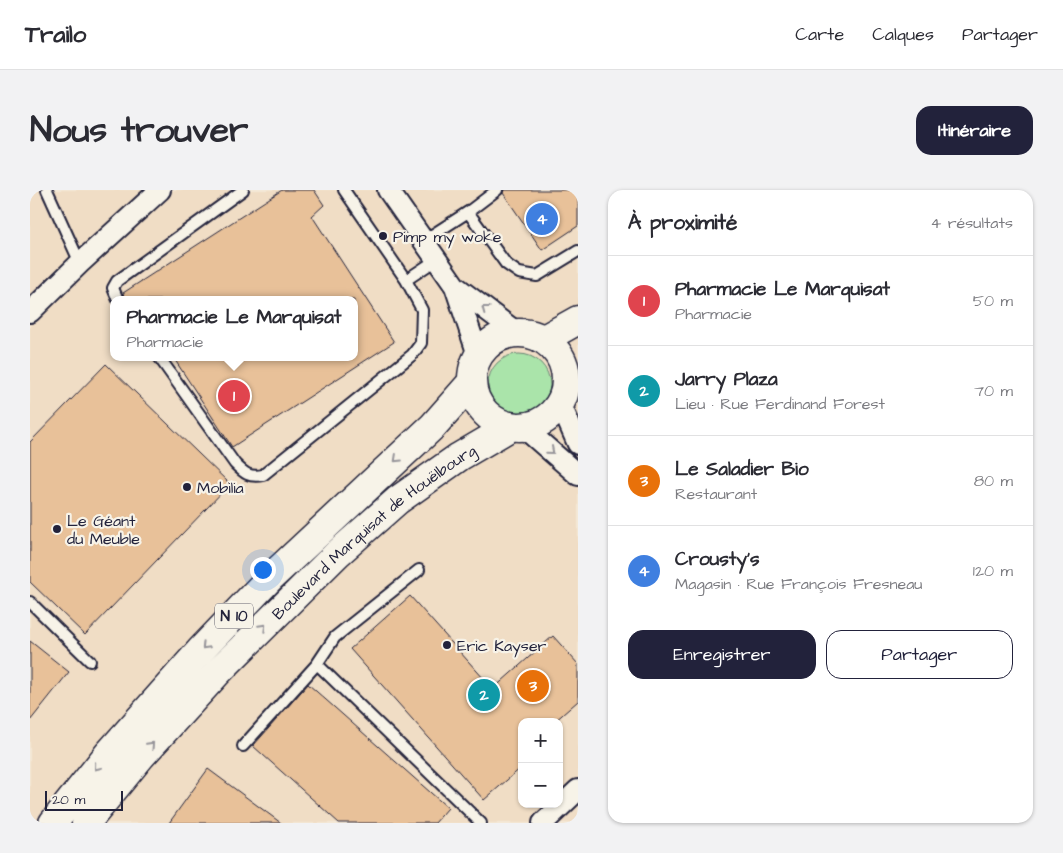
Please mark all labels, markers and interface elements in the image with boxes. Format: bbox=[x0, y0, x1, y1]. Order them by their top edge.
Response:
text: Trailo bbox=[25, 18, 86, 52]
text: Carte bbox=[795, 22, 844, 47]
text: Calques bbox=[872, 22, 934, 47]
text: Partager bbox=[962, 22, 1038, 47]
text: Nous trouver bbox=[30, 106, 248, 155]
button: Itinéraire bbox=[916, 106, 1033, 155]
pin: 4 bbox=[526, 200, 558, 238]
text: À proximité bbox=[628, 208, 737, 237]
text: 4 résultats bbox=[930, 212, 1013, 234]
place label: Pimp my woke bbox=[393, 226, 502, 249]
marker: Pimp my woke bbox=[377, 230, 389, 242]
text: Pharmacie Le Marquisat bbox=[675, 276, 890, 303]
text: 1 bbox=[643, 290, 645, 312]
text: 50 m bbox=[973, 290, 1013, 312]
popup bbox=[110, 296, 358, 361]
text: Pharmacie bbox=[675, 303, 752, 325]
text: Pharmacie Le Marquisat bbox=[127, 304, 342, 331]
one-way arrow bbox=[481, 306, 491, 315]
text: Pharmacie bbox=[127, 331, 203, 353]
text: Jarry Plaza bbox=[675, 366, 778, 393]
pin: 1 bbox=[218, 377, 250, 415]
text: 2 bbox=[639, 380, 649, 402]
text: 70 m bbox=[974, 380, 1013, 402]
text: Lieu · Rue Ferdinand Forest bbox=[675, 393, 885, 415]
street label: Boulevard Marquisat de Houëlbourg bbox=[267, 439, 481, 625]
one-way arrow bbox=[545, 445, 554, 454]
one-way arrow bbox=[393, 453, 402, 462]
text: Le Saladier Bio bbox=[675, 456, 809, 483]
text: 3 bbox=[640, 470, 648, 492]
text: 80 m bbox=[974, 470, 1013, 492]
place label: Mobilia bbox=[197, 477, 244, 499]
marker: Mobilia bbox=[181, 481, 193, 493]
text: Restaurant bbox=[675, 483, 757, 505]
place label: Le Géant du Meuble bbox=[67, 510, 140, 550]
marker: Le Géant du Meuble bbox=[51, 523, 63, 535]
text: Crousty's bbox=[675, 546, 760, 573]
your location bbox=[250, 557, 276, 583]
text: 4 bbox=[639, 560, 649, 582]
text: 120 m bbox=[973, 560, 1013, 582]
text: Magasin · Rue François Fresneau bbox=[675, 573, 922, 595]
road number: N 10 bbox=[215, 604, 253, 628]
one-way arrow bbox=[257, 624, 266, 633]
button: Enregistrer bbox=[628, 630, 816, 679]
button: Partager bbox=[826, 630, 1013, 679]
place label: Eric Kayser bbox=[457, 635, 547, 658]
marker: Eric Kayser bbox=[441, 639, 453, 651]
one-way arrow bbox=[202, 640, 211, 649]
pin: 3 bbox=[517, 667, 549, 705]
pin: 2 bbox=[468, 676, 500, 714]
map controls bbox=[518, 718, 563, 808]
button: + bbox=[518, 718, 563, 763]
one-way arrow bbox=[145, 742, 154, 751]
one-way arrow bbox=[95, 761, 103, 770]
button: − bbox=[518, 763, 563, 808]
scale bar bbox=[45, 788, 122, 811]
text: 20 m bbox=[52, 790, 85, 810]

